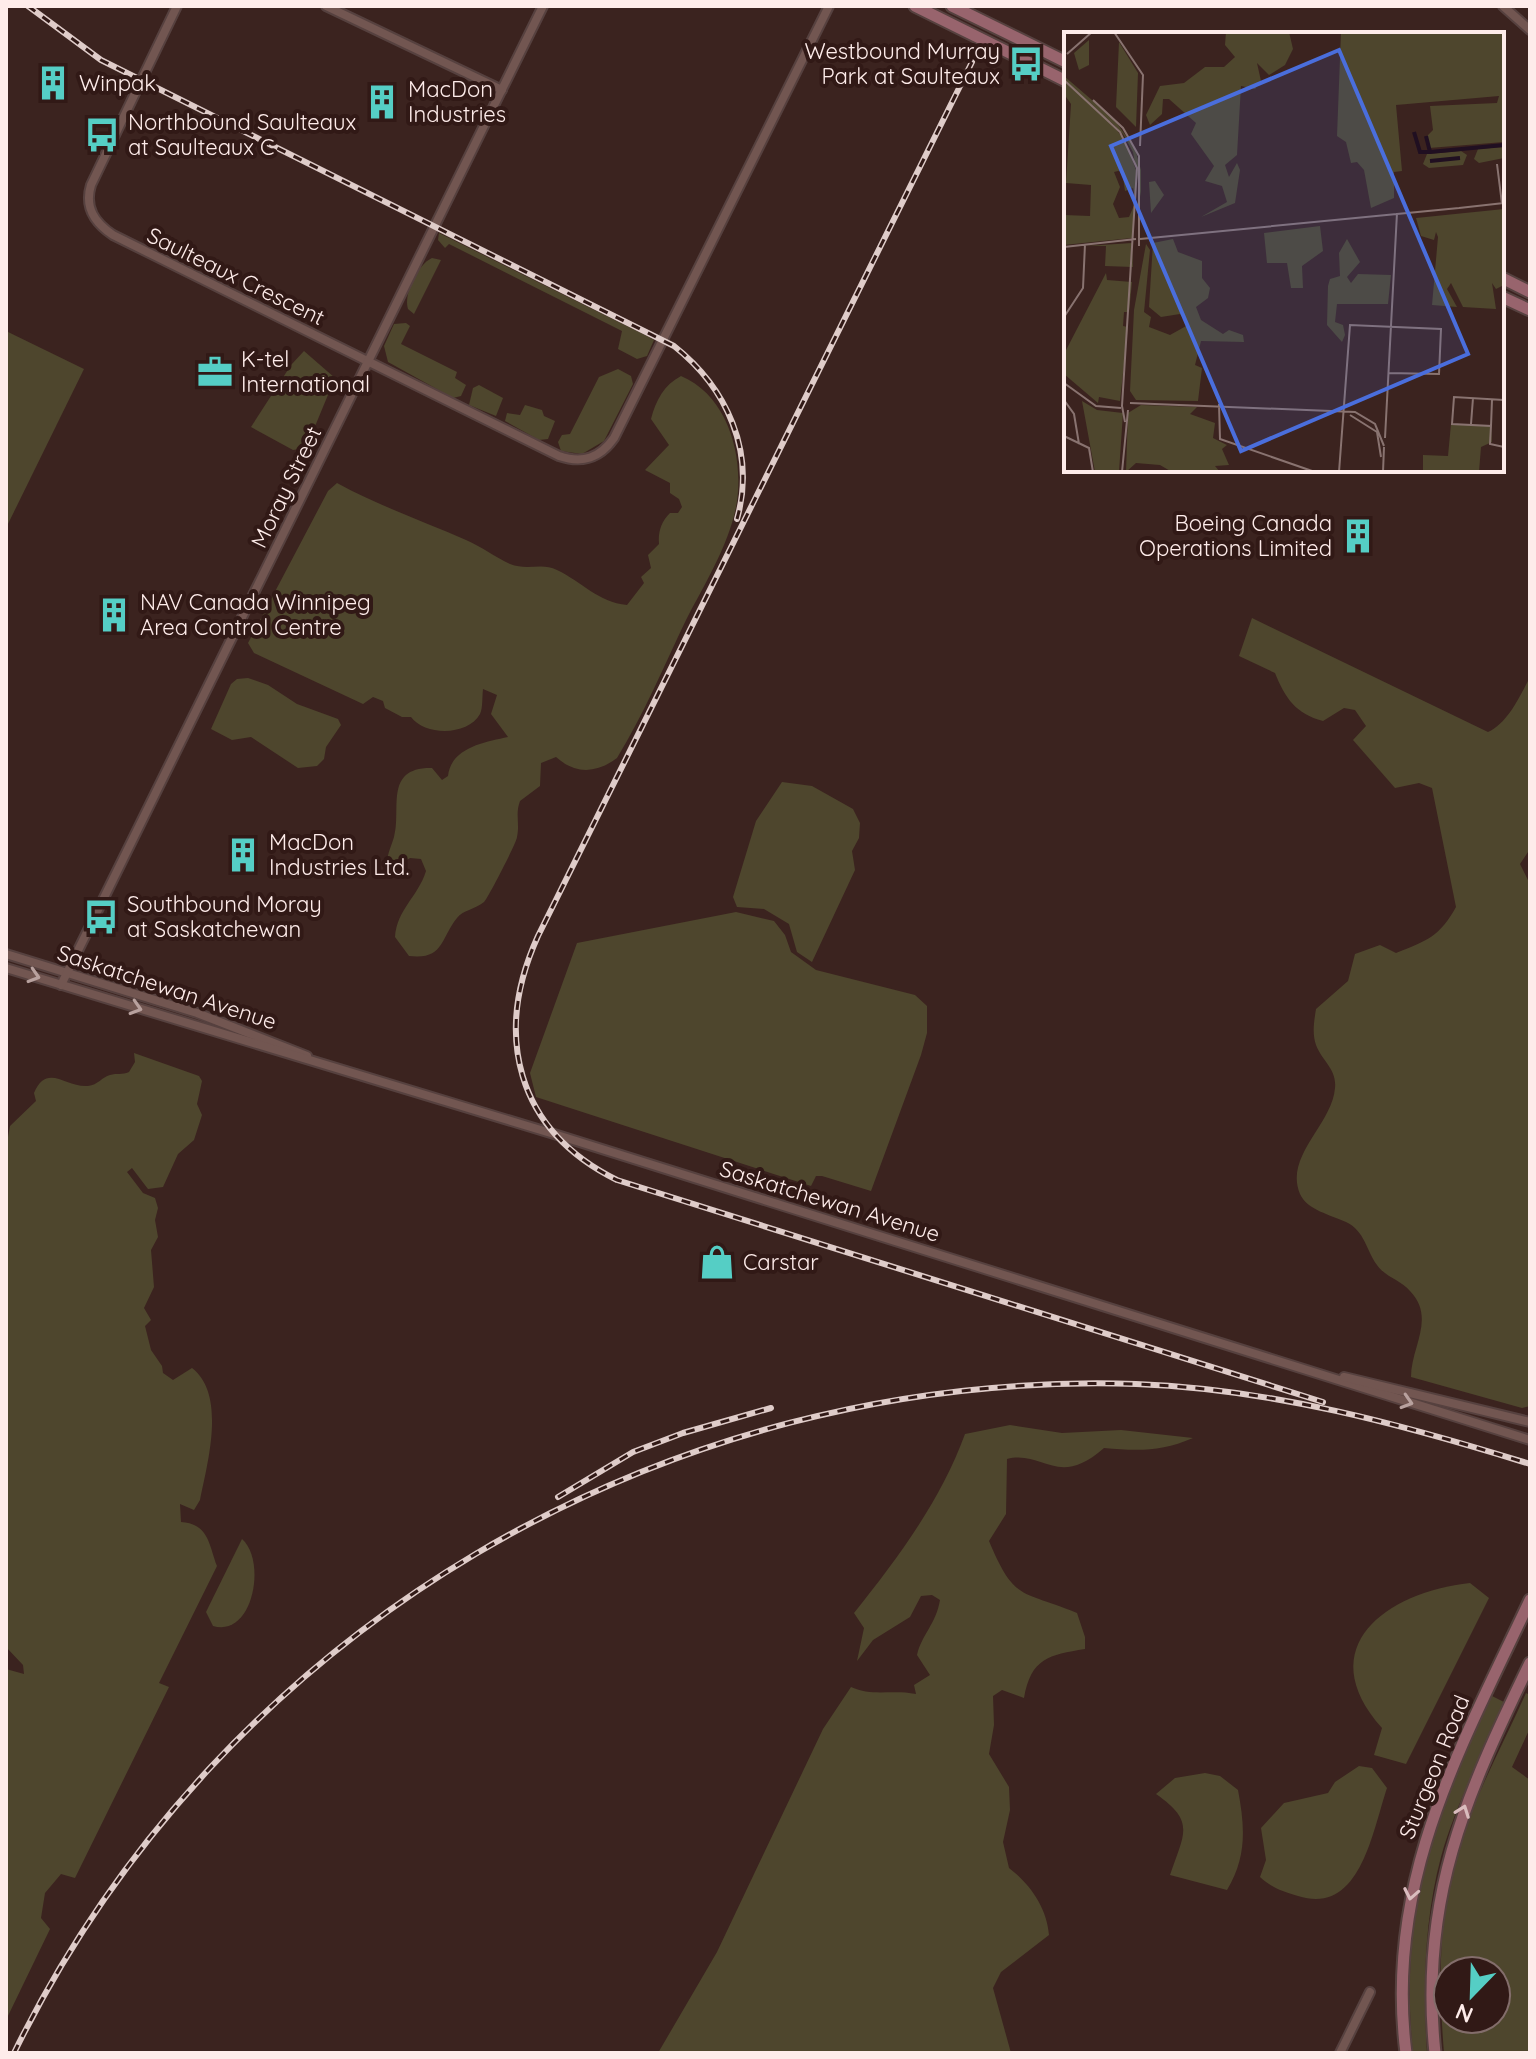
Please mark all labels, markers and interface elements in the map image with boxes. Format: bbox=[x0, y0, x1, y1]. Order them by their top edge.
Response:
inset map bbox=[1064, 32, 1504, 472]
place label: Westbound Murray Park at Saulteaux bbox=[804, 37, 1000, 90]
bus stop icon: Westbound Murray Park at Saulteaux bbox=[1007, 45, 1045, 83]
building icon: Winpak bbox=[34, 64, 72, 102]
place label: Winpak bbox=[79, 69, 156, 97]
place label: MacDon Industries bbox=[408, 75, 506, 128]
building icon: MacDon Industries bbox=[363, 83, 401, 121]
place label: Northbound Saulteaux at Saulteaux C bbox=[128, 108, 356, 161]
bus stop icon: Northbound Saulteaux at Saulteaux C bbox=[83, 116, 121, 154]
street label: Saulteaux Crescent bbox=[143, 221, 329, 331]
place label: K-tel International bbox=[241, 345, 370, 398]
office icon: K-tel International bbox=[196, 353, 234, 391]
street label: Moray Street bbox=[245, 422, 327, 552]
place label: Boeing Canada Operations Limited bbox=[1139, 509, 1332, 562]
building icon: Boeing Canada Operations Limited bbox=[1339, 517, 1377, 555]
place label: NAV Canada Winnipeg Area Control Centre bbox=[140, 588, 371, 641]
building icon: NAV Canada Winnipeg Area Control Centre bbox=[95, 596, 133, 634]
place label: MacDon Industries Ltd. bbox=[269, 828, 409, 881]
building icon: MacDon Industries Ltd. bbox=[224, 836, 262, 874]
place label: Southbound Moray at Saskatchewan bbox=[127, 890, 322, 943]
bus stop icon: Southbound Moray at Saskatchewan bbox=[82, 898, 120, 936]
street label: Saskatchewan Avenue bbox=[54, 938, 280, 1036]
one-way arrow bbox=[26, 967, 40, 983]
one-way arrow bbox=[128, 999, 142, 1015]
street label: Saskatchewan Avenue bbox=[717, 1154, 943, 1248]
shop icon: Carstar bbox=[698, 1243, 736, 1281]
place label: Carstar bbox=[743, 1248, 819, 1276]
one-way arrow bbox=[1399, 1393, 1413, 1409]
street label: Sturgeon Road bbox=[1392, 1691, 1476, 1843]
one-way arrow bbox=[1453, 1805, 1470, 1819]
one-way arrow bbox=[1404, 1887, 1421, 1900]
north arrow bbox=[1432, 1955, 1512, 2035]
text: N bbox=[1451, 1997, 1477, 2029]

